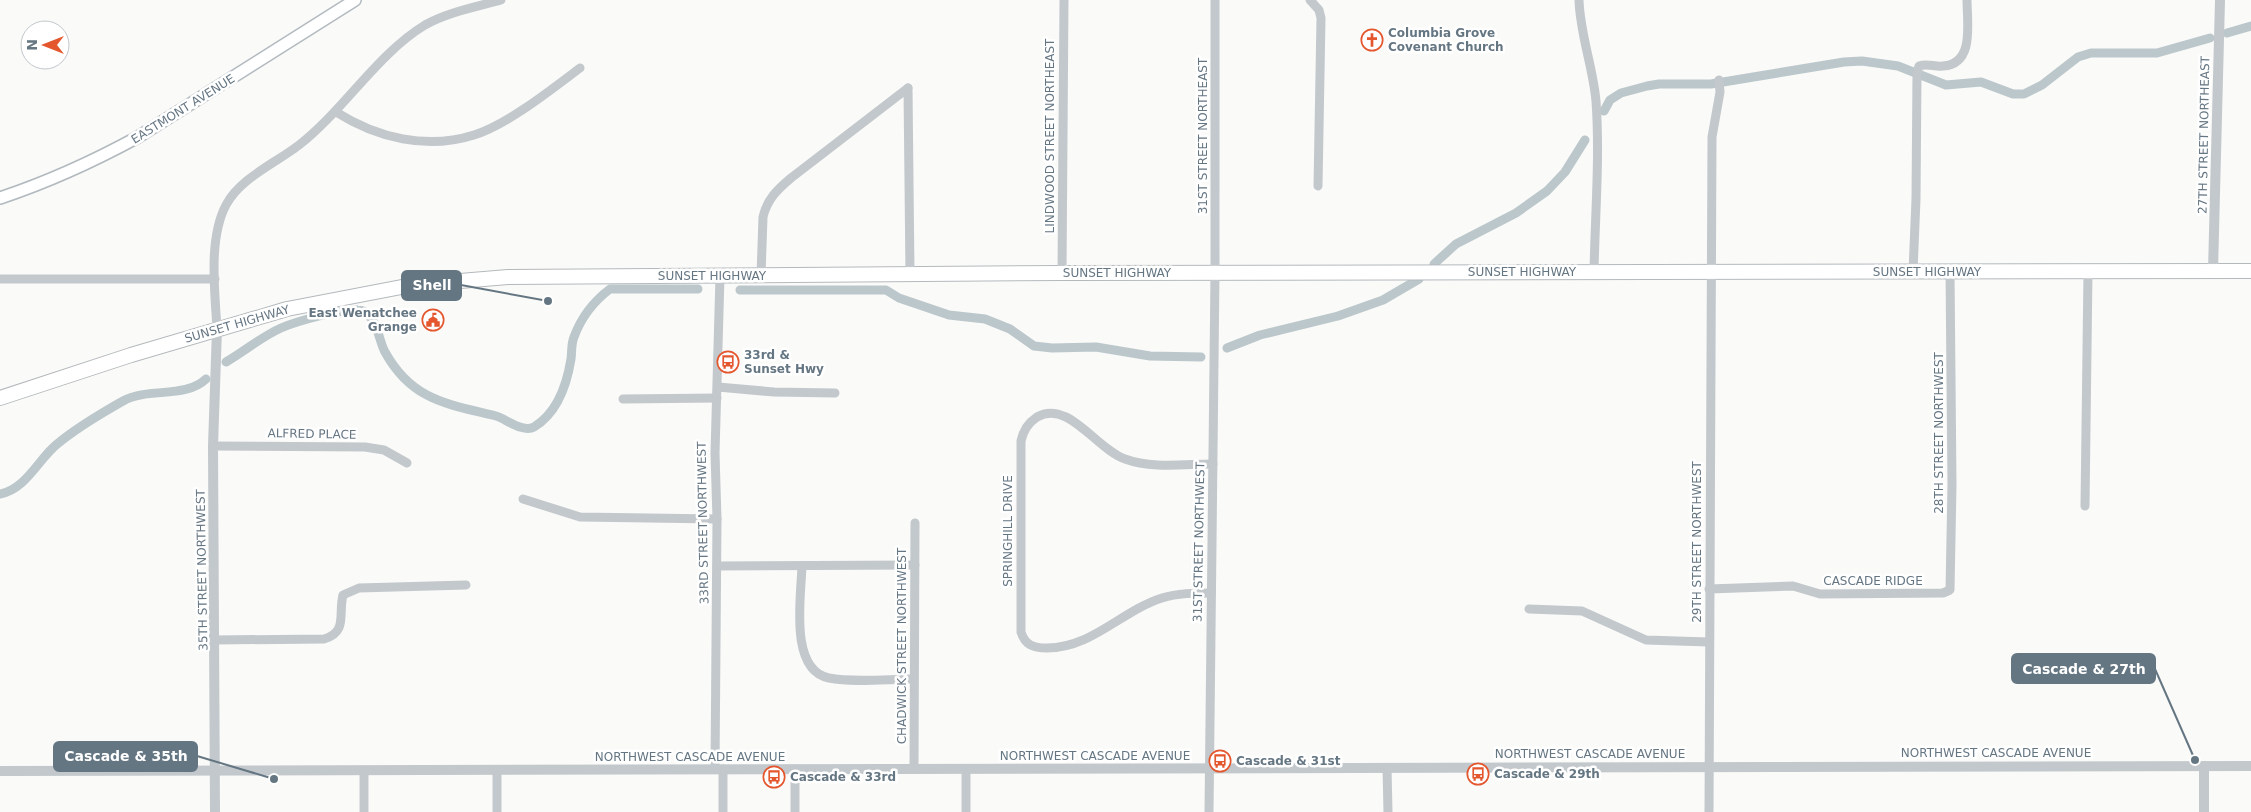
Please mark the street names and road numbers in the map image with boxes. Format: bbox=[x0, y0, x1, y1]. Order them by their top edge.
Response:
street label: LINDWOOD STREET NORTHEAST bbox=[1043, 38, 1057, 233]
street label: 27TH STREET NORTHEAST bbox=[2196, 55, 2212, 214]
street label: 31ST STREET NORTHEAST bbox=[1196, 57, 1210, 214]
street label: EASTMONT AVENUE bbox=[129, 71, 237, 147]
street label: SUNSET HIGHWAY bbox=[1468, 265, 1577, 279]
street label: SUNSET HIGHWAY bbox=[1873, 265, 1982, 279]
street label: SUNSET HIGHWAY bbox=[1063, 266, 1172, 280]
street label: SUNSET HIGHWAY bbox=[658, 269, 767, 283]
street label: SUNSET HIGHWAY bbox=[183, 302, 292, 346]
street label: 28TH STREET NORTHWEST bbox=[1932, 352, 1946, 514]
street label: ALFRED PLACE bbox=[267, 426, 357, 442]
street label: 33RD STREET NORTHWEST bbox=[695, 441, 711, 605]
street label: 31ST STREET NORTHWEST bbox=[1191, 461, 1207, 622]
street label: 29TH STREET NORTHWEST bbox=[1690, 461, 1704, 623]
street label: SPRINGHILL DRIVE bbox=[1001, 475, 1015, 587]
street label: 35TH STREET NORTHWEST bbox=[194, 488, 210, 651]
street label: CHADWICK STREET NORTHWEST bbox=[895, 547, 909, 744]
street label: CASCADE RIDGE bbox=[1823, 574, 1923, 588]
street label: NORTHWEST CASCADE AVENUE bbox=[1901, 746, 2091, 760]
street label: NORTHWEST CASCADE AVENUE bbox=[1495, 747, 1685, 761]
street label: NORTHWEST CASCADE AVENUE bbox=[1000, 749, 1190, 763]
street label: NORTHWEST CASCADE AVENUE bbox=[595, 750, 785, 764]

